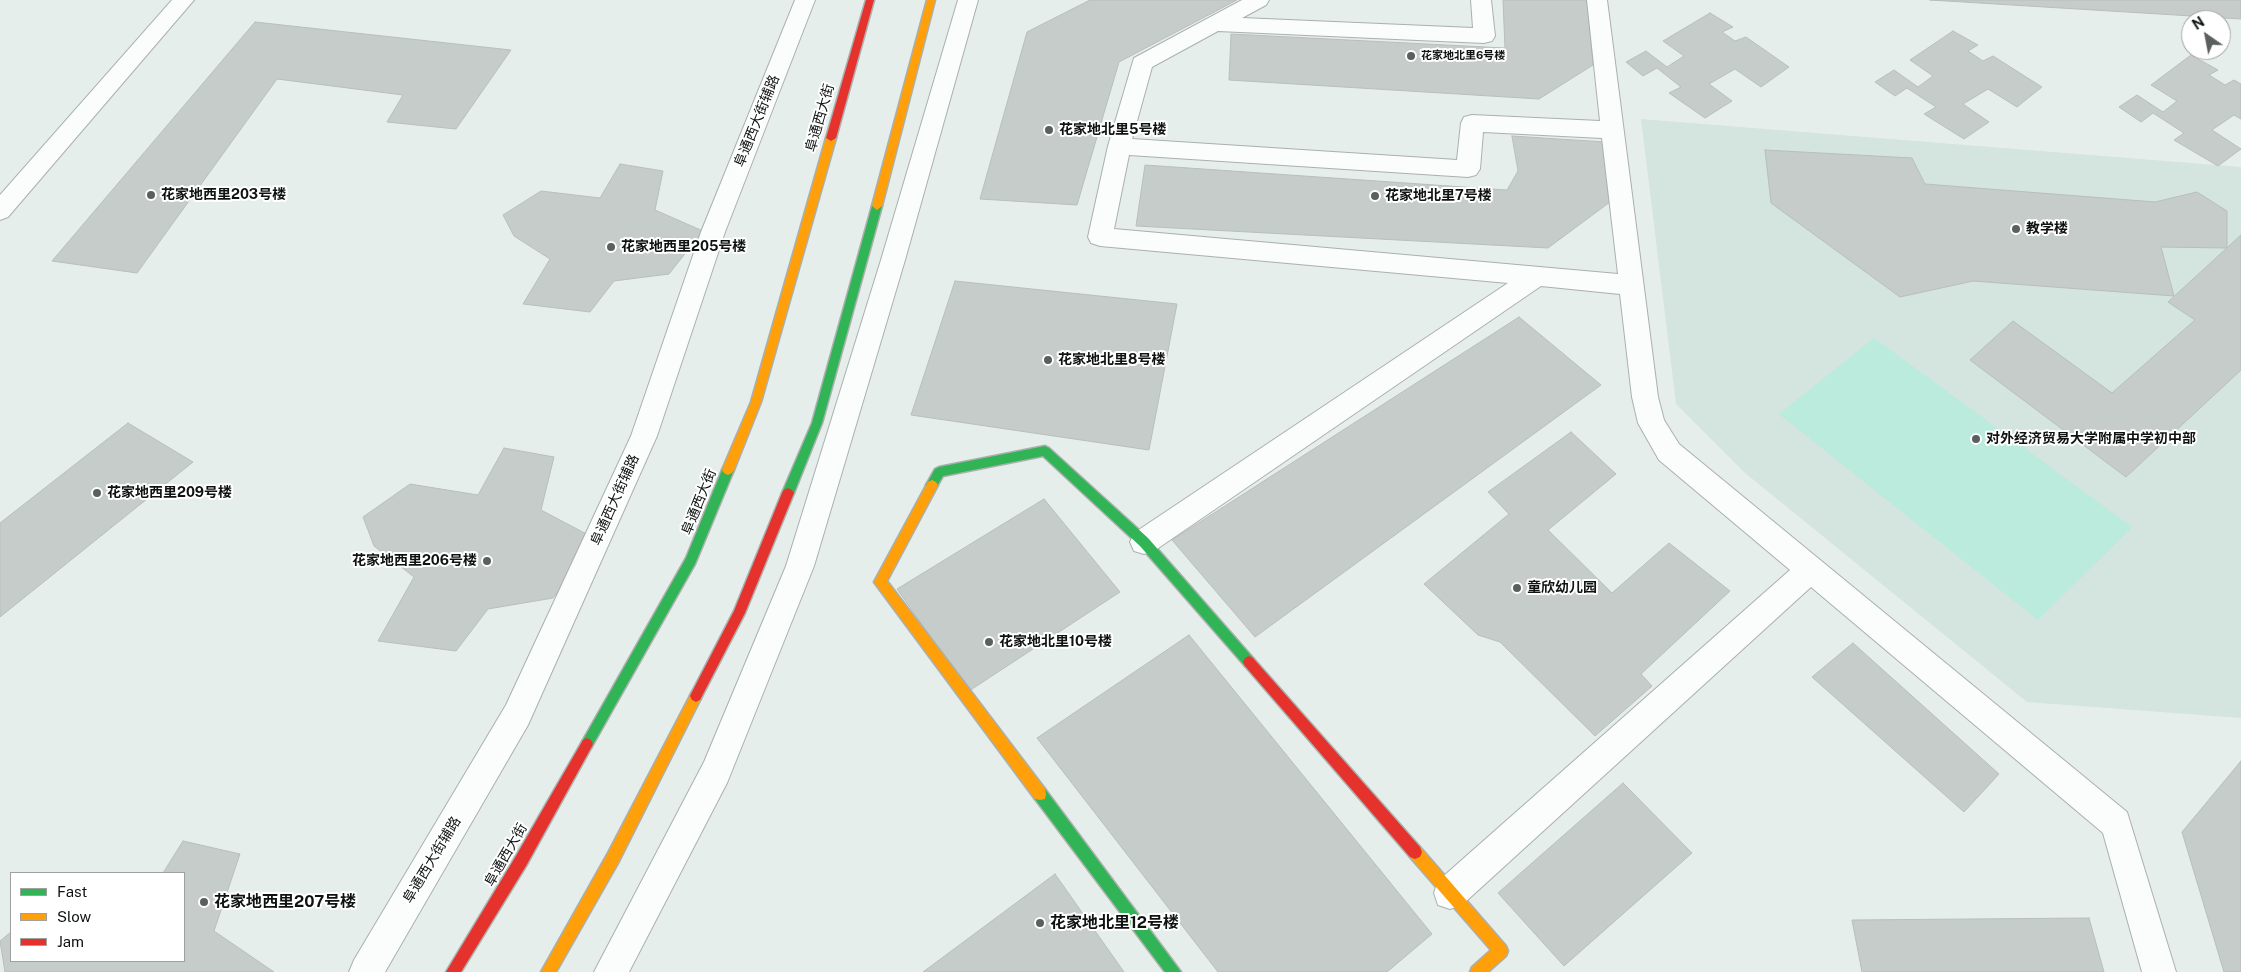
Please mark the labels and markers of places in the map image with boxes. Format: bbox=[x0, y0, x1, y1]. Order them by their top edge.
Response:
place label: 花家地北里6号楼 bbox=[1421, 49, 1505, 63]
marker: 花家地北里6号楼 bbox=[1405, 50, 1417, 62]
place label: 花家地北里5号楼 bbox=[1059, 122, 1166, 138]
marker: 花家地北里5号楼 bbox=[1043, 124, 1055, 136]
place label: 花家地西里203号楼 bbox=[161, 187, 286, 203]
place label: 花家地北里7号楼 bbox=[1385, 188, 1492, 204]
marker: 花家地西里203号楼 bbox=[145, 189, 157, 201]
marker: 花家地北里7号楼 bbox=[1369, 190, 1381, 202]
place label: 教学楼 bbox=[2026, 221, 2068, 237]
marker: 教学楼 bbox=[2010, 223, 2022, 235]
place label: 花家地西里205号楼 bbox=[621, 239, 746, 255]
marker: 花家地西里205号楼 bbox=[605, 241, 617, 253]
place label: 花家地北里8号楼 bbox=[1058, 352, 1165, 368]
marker: 花家地北里8号楼 bbox=[1042, 354, 1054, 366]
place label: 对外经济贸易大学附属中学初中部 bbox=[1986, 431, 2196, 447]
marker: 对外经济贸易大学附属中学初中部 bbox=[1970, 433, 1982, 445]
place label: 花家地西里209号楼 bbox=[107, 485, 232, 501]
marker: 花家地西里209号楼 bbox=[91, 487, 103, 499]
place label: 花家地西里206号楼 bbox=[352, 553, 477, 569]
marker: 花家地西里206号楼 bbox=[481, 555, 493, 567]
place label: 童欣幼儿园 bbox=[1527, 580, 1597, 596]
marker: 童欣幼儿园 bbox=[1511, 582, 1523, 594]
place label: 花家地北里10号楼 bbox=[999, 634, 1112, 650]
marker: 花家地北里10号楼 bbox=[983, 636, 995, 648]
place label: 花家地西里207号楼 bbox=[214, 892, 356, 912]
marker: 花家地西里207号楼 bbox=[198, 896, 210, 908]
place label: 花家地北里12号楼 bbox=[1050, 913, 1179, 933]
marker: 花家地北里12号楼 bbox=[1034, 917, 1046, 929]

